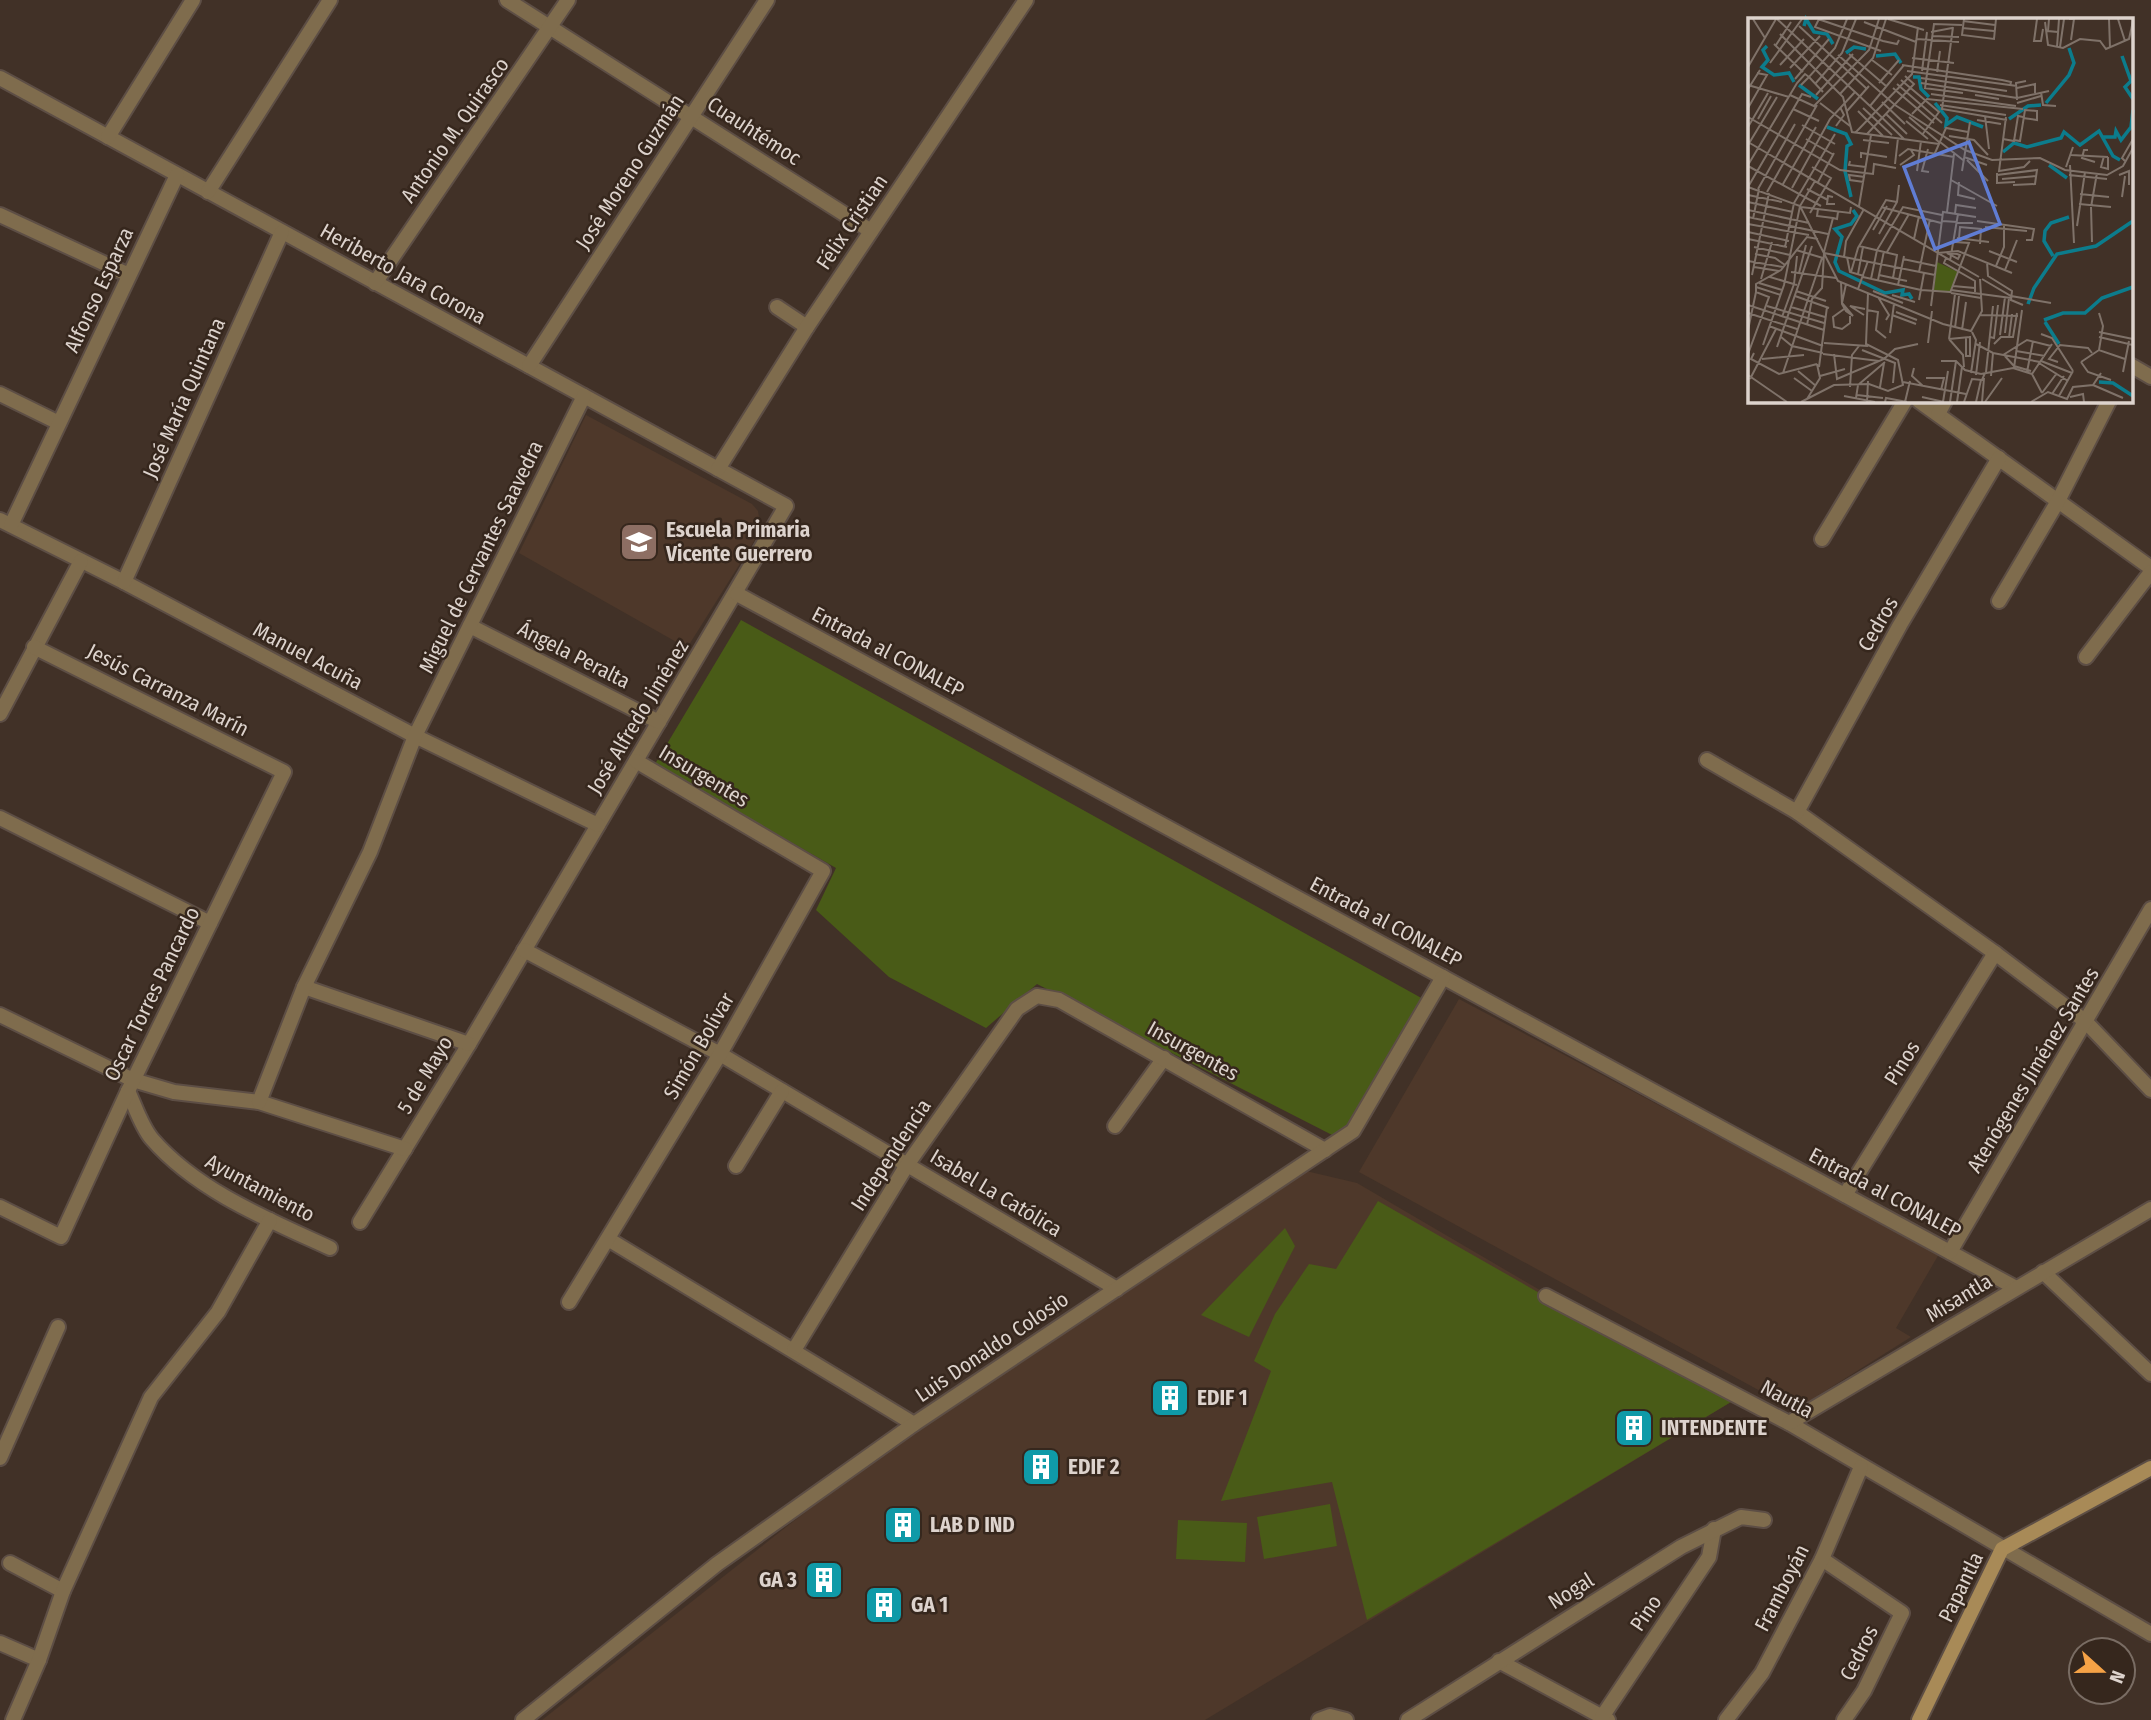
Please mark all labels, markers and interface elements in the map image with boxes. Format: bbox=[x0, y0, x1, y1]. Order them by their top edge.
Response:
inset map bbox=[1748, 18, 2134, 402]
street label: Antonio M. Quirasco bbox=[395, 52, 515, 208]
street label: José Moreno Guzmán bbox=[570, 89, 690, 255]
street label: Cuauhtémoc bbox=[702, 91, 806, 171]
street label: Félix Cristian bbox=[811, 169, 893, 275]
street label: Heriberto Jara Corona bbox=[316, 218, 490, 330]
street label: Alfonso Esparza bbox=[59, 223, 139, 357]
street label: José María Quintana bbox=[137, 314, 231, 482]
street label: Miguel de Cervantes Saavedra bbox=[413, 436, 549, 678]
place label: Escuela Primaria Vicente Guerrero bbox=[665, 517, 813, 567]
school or university icon: Escuela Primaria Vicente Guerrero bbox=[618, 521, 660, 563]
street label: Cedros bbox=[1852, 592, 1904, 656]
street label: Entrada al CONALEP bbox=[807, 601, 969, 703]
street label: Manuel Acuña bbox=[249, 616, 367, 696]
street label: Ángela Peralta bbox=[513, 616, 635, 694]
street label: José Alfredo Jiménez bbox=[582, 635, 694, 799]
street label: Jesús Carranza Marín bbox=[83, 638, 253, 742]
street label: Insurgentes bbox=[654, 739, 754, 813]
street label: Entrada al CONALEP bbox=[1305, 871, 1467, 973]
street label: Oscar Torres Pancardo bbox=[98, 903, 206, 1085]
street label: Atenógenes Jiménez Santes bbox=[1961, 963, 2105, 1177]
street label: Simón Bolívar bbox=[658, 987, 740, 1104]
street label: Insurgentes bbox=[1143, 1015, 1243, 1087]
street label: 5 de Mayo bbox=[392, 1031, 458, 1119]
street label: Pinos bbox=[1878, 1036, 1926, 1090]
street label: Independencia bbox=[845, 1094, 937, 1216]
street label: Entrada al CONALEP bbox=[1804, 1142, 1966, 1244]
street label: Isabel La Católica bbox=[925, 1143, 1067, 1243]
street label: Ayuntamiento bbox=[201, 1148, 319, 1228]
street label: Misantla bbox=[1921, 1268, 1997, 1328]
street label: Luis Donaldo Colosio bbox=[910, 1286, 1074, 1408]
street label: Nautla bbox=[1756, 1374, 1818, 1424]
building icon: EDIF 1 bbox=[1149, 1377, 1191, 1419]
place label: EDIF 1 bbox=[1197, 1385, 1248, 1411]
building icon: INTENDENTE bbox=[1613, 1407, 1655, 1449]
place label: INTENDENTE bbox=[1661, 1415, 1767, 1441]
building icon: EDIF 2 bbox=[1020, 1446, 1062, 1488]
place label: EDIF 2 bbox=[1068, 1454, 1120, 1480]
building icon: LAB D IND bbox=[882, 1504, 924, 1546]
place label: LAB D IND bbox=[930, 1512, 1015, 1538]
street label: Framboyán bbox=[1749, 1540, 1815, 1636]
street label: Papantla bbox=[1933, 1548, 1989, 1626]
building icon: GA 3 bbox=[803, 1559, 845, 1601]
place label: GA 3 bbox=[759, 1567, 797, 1593]
street label: Nogal bbox=[1543, 1567, 1599, 1615]
building icon: GA 1 bbox=[863, 1584, 905, 1626]
street label: Pino bbox=[1624, 1590, 1668, 1636]
place label: GA 1 bbox=[911, 1592, 948, 1618]
street label: Cedros bbox=[1834, 1621, 1884, 1685]
north arrow bbox=[2067, 1636, 2137, 1706]
text: N bbox=[2105, 1667, 2130, 1686]

